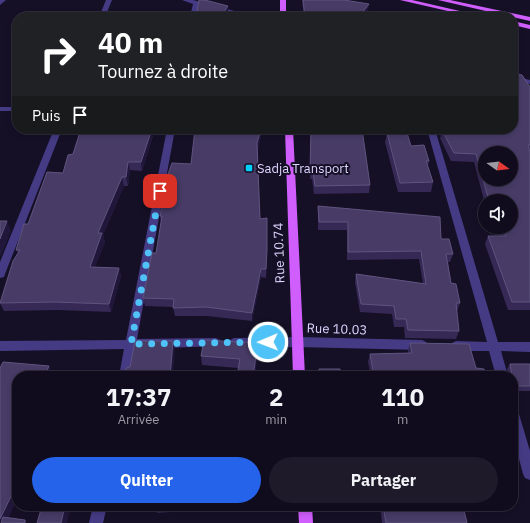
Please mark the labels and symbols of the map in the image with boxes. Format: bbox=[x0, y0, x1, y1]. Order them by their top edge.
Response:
north arrow bbox=[478, 146, 518, 186]
place label: Sadja Transport bbox=[257, 160, 349, 177]
marker: Sadja Transport bbox=[244, 163, 254, 173]
pin bbox=[143, 174, 177, 208]
street label: Rue 10.74 bbox=[269, 222, 289, 284]
street label: Rue 10.03 bbox=[306, 319, 368, 339]
position arrow bbox=[247, 321, 289, 363]

